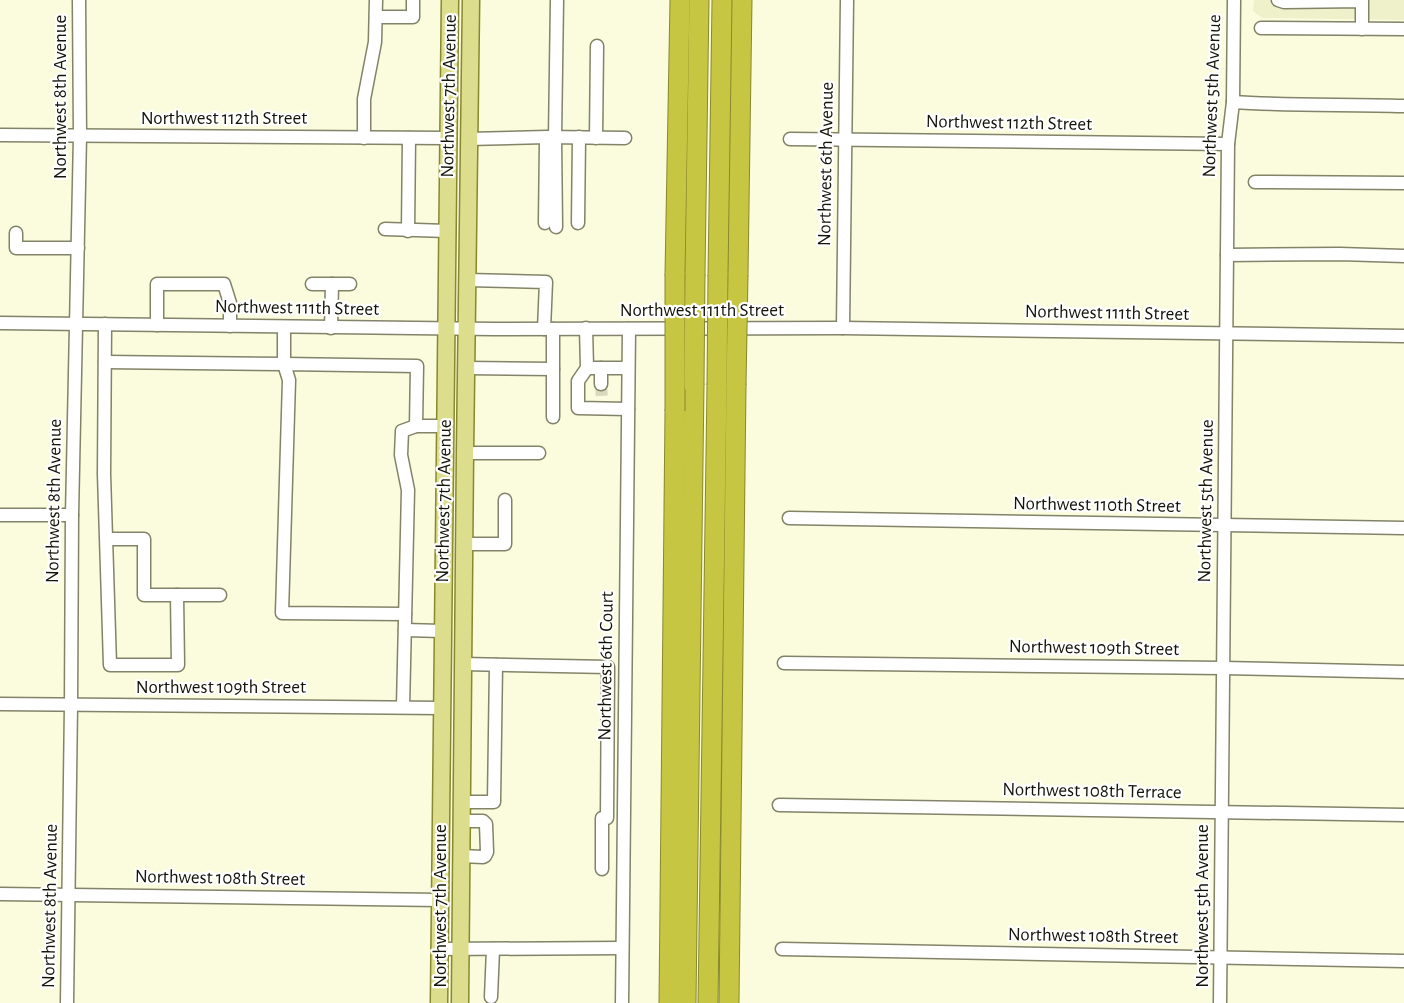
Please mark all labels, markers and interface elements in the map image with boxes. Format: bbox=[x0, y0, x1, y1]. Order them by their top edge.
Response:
street label: Northwest 7th Avenue bbox=[438, 14, 460, 178]
street label: Northwest 5th Avenue bbox=[1200, 14, 1224, 178]
street label: Northwest 8th Avenue bbox=[51, 15, 70, 179]
street label: Northwest 6th Avenue bbox=[815, 82, 837, 246]
street label: Northwest 112th Street bbox=[141, 109, 307, 128]
street label: Northwest 112th Street bbox=[926, 112, 1092, 134]
street label: Northwest 111th Street bbox=[215, 297, 379, 319]
street label: Northwest 111th Street bbox=[620, 301, 784, 320]
street label: Northwest 111th Street bbox=[1025, 302, 1189, 324]
street label: Northwest 8th Avenue bbox=[43, 419, 65, 583]
street label: Northwest 7th Avenue bbox=[433, 419, 455, 583]
street label: Northwest 5th Avenue bbox=[1195, 419, 1217, 583]
street label: Northwest 110th Street bbox=[1013, 494, 1181, 516]
street label: Northwest 6th Court bbox=[595, 591, 617, 741]
street label: Northwest 109th Street bbox=[1009, 637, 1179, 659]
street label: Northwest 109th Street bbox=[136, 678, 306, 697]
street label: Northwest 108th Terrace bbox=[1002, 780, 1182, 802]
street label: Northwest 8th Avenue bbox=[39, 824, 61, 988]
street label: Northwest 7th Avenue bbox=[431, 824, 450, 988]
street label: Northwest 5th Avenue bbox=[1193, 824, 1212, 988]
street label: Northwest 108th Street bbox=[135, 867, 305, 889]
street label: Northwest 108th Street bbox=[1008, 925, 1178, 947]

